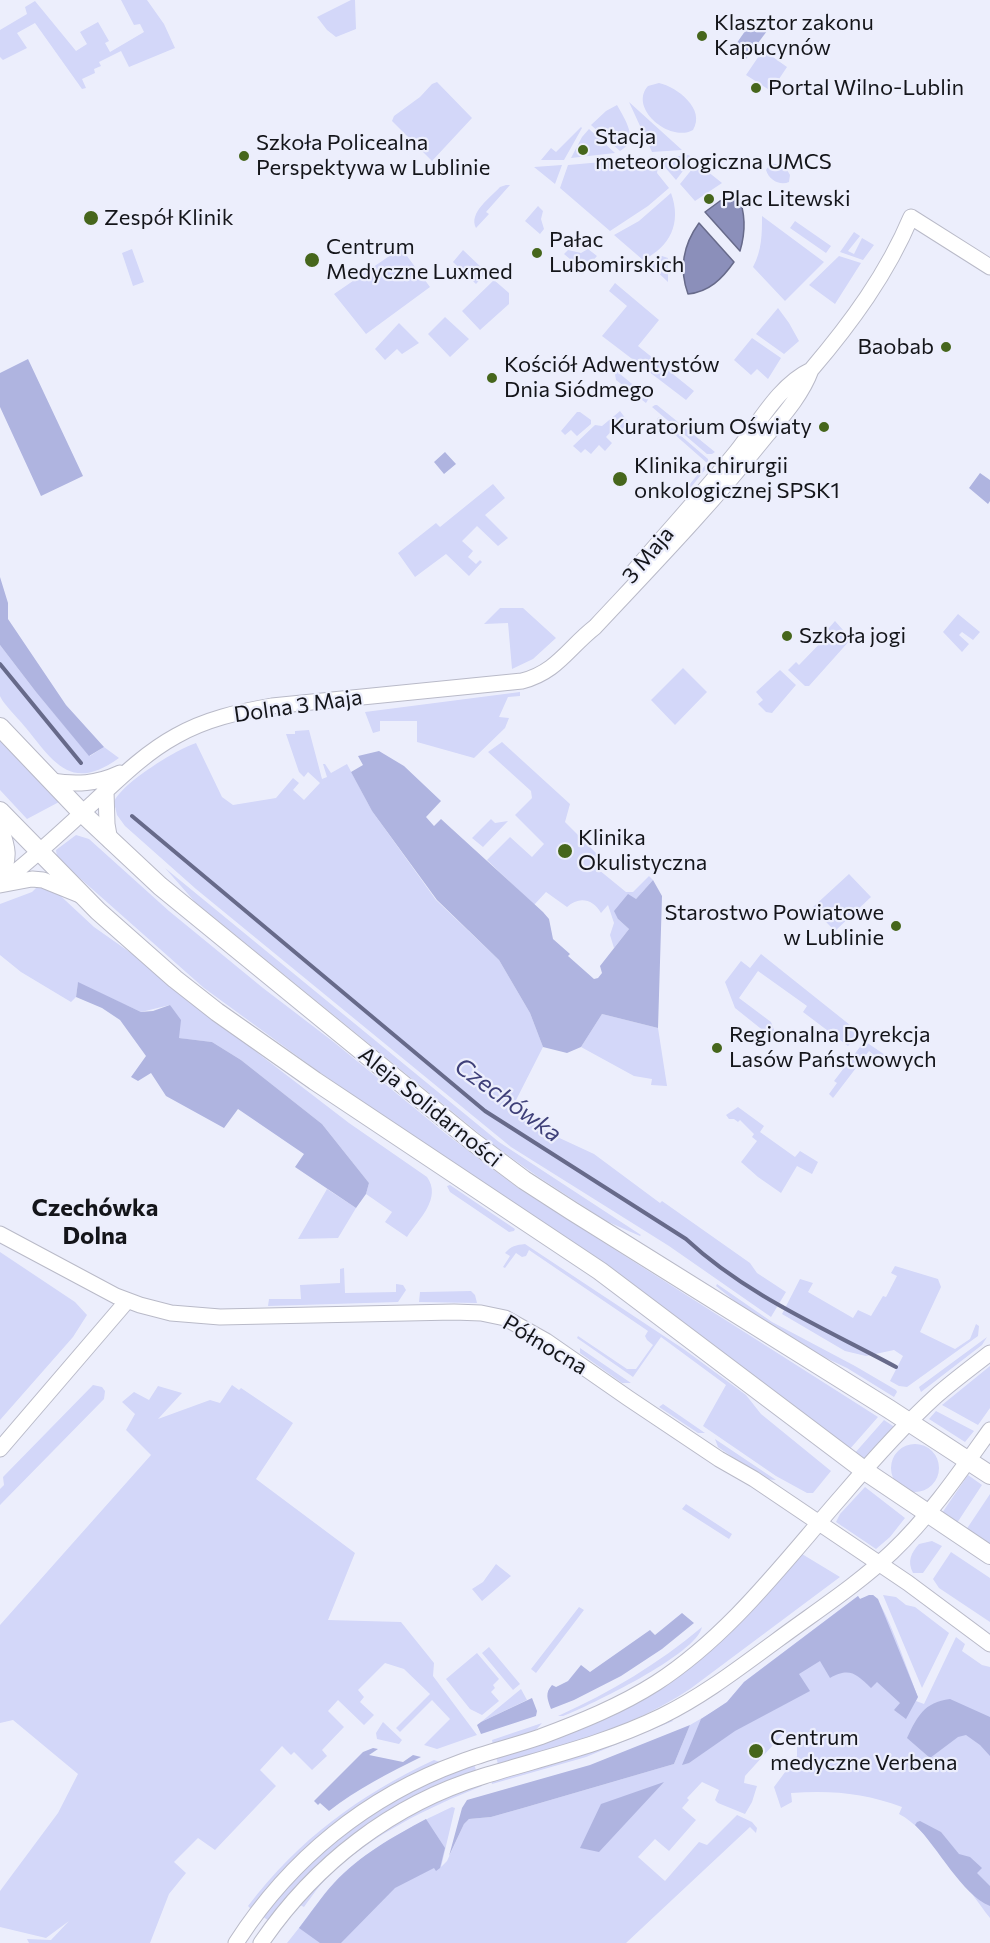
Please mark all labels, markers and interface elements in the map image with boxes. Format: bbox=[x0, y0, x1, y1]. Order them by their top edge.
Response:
place label: Klasztor zakonu Kapucynów bbox=[714, 10, 874, 62]
marker: Klasztor zakonu Kapucynów bbox=[695, 29, 709, 43]
place label: Portal Wilno-Lublin bbox=[768, 75, 964, 101]
marker: Portal Wilno-Lublin bbox=[749, 81, 763, 95]
place label: Stacja meteorologiczna UMCS bbox=[595, 124, 832, 176]
place label: Szkoła Policealna Perspektywa w Lublinie bbox=[256, 130, 490, 182]
marker: Stacja meteorologiczna UMCS bbox=[576, 143, 590, 157]
marker: Szkoła Policealna Perspektywa w Lublinie bbox=[237, 149, 251, 163]
place label: Plac Litewski bbox=[721, 186, 851, 212]
marker: Plac Litewski bbox=[702, 192, 716, 206]
place label: Zespół Klinik bbox=[104, 205, 234, 231]
marker: Zespół Klinik bbox=[82, 209, 100, 227]
place label: Pałac Lubomirskich bbox=[549, 227, 684, 278]
place label: Centrum Medyczne Luxmed bbox=[326, 234, 513, 286]
marker: Pałac Lubomirskich bbox=[530, 246, 544, 260]
marker: Centrum Medyczne Luxmed bbox=[303, 251, 321, 269]
place label: Baobab bbox=[858, 334, 934, 360]
marker: Baobab bbox=[939, 340, 953, 354]
place label: Kościół Adwentystów Dnia Siódmego bbox=[504, 352, 720, 404]
marker: Kościół Adwentystów Dnia Siódmego bbox=[485, 371, 499, 385]
place label: Kuratorium Oświaty bbox=[610, 414, 812, 440]
marker: Kuratorium Oświaty bbox=[817, 420, 831, 434]
place label: Klinika chirurgii onkologicznej SPSK1 bbox=[634, 453, 840, 505]
marker: Klinika chirurgii onkologicznej SPSK1 bbox=[611, 470, 629, 488]
street label: 3 Maja bbox=[617, 521, 679, 589]
place label: Szkoła jogi bbox=[799, 623, 906, 649]
marker: Szkoła jogi bbox=[780, 629, 794, 643]
street label: Dolna 3 Maja bbox=[232, 684, 364, 728]
place label: Klinika Okulistyczna bbox=[578, 825, 707, 876]
marker: Klinika Okulistyczna bbox=[556, 842, 574, 860]
place label: Starostwo Powiatowe w Lublinie bbox=[665, 900, 884, 951]
marker: Starostwo Powiatowe w Lublinie bbox=[889, 919, 903, 933]
place label: Regionalna Dyrekcja Lasów Państwowych bbox=[729, 1022, 937, 1074]
street label: Aleja Solidarności bbox=[353, 1041, 507, 1173]
marker: Regionalna Dyrekcja Lasów Państwowych bbox=[710, 1041, 724, 1055]
water label: Czechówka bbox=[449, 1052, 567, 1148]
district label: Czechówka Dolna bbox=[31, 1194, 159, 1250]
street label: Północna bbox=[498, 1309, 592, 1381]
place label: Centrum medyczne Verbena bbox=[770, 1725, 957, 1777]
marker: Centrum medyczne Verbena bbox=[747, 1742, 765, 1760]

